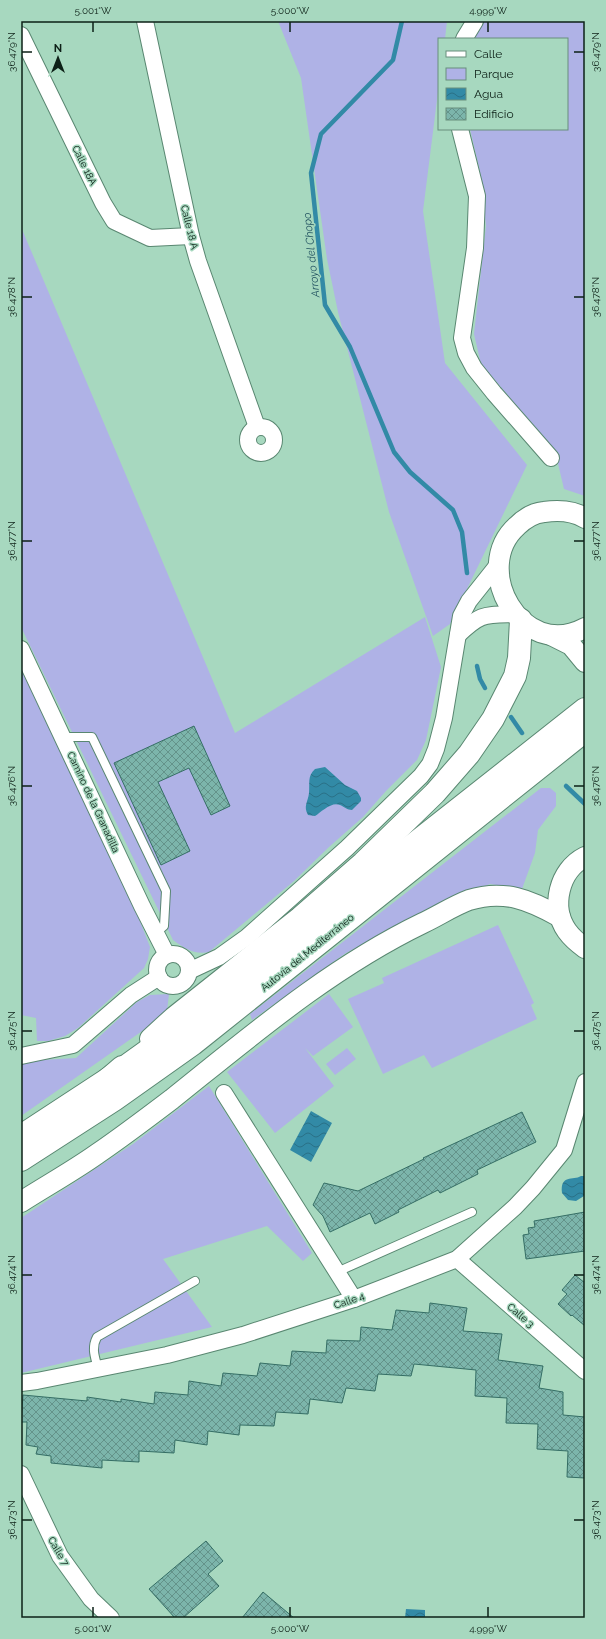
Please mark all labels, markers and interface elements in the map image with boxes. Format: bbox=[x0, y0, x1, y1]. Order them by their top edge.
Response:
text: 5.001°W bbox=[75, 5, 112, 16]
text: 5.000°W bbox=[271, 5, 310, 16]
text: 4.999°W bbox=[469, 5, 507, 16]
text: 36.479°N bbox=[6, 32, 17, 72]
text: 36.479°N bbox=[590, 32, 601, 72]
north arrow bbox=[38, 38, 78, 78]
legend bbox=[438, 38, 568, 130]
text: N bbox=[54, 42, 62, 55]
text: Calle bbox=[474, 47, 502, 61]
text: Parque bbox=[474, 67, 514, 81]
text: Agua bbox=[474, 87, 503, 101]
text: Edificio bbox=[474, 107, 514, 121]
street label: Calle 18A bbox=[70, 143, 99, 187]
street label: Calle 18 A bbox=[179, 204, 200, 251]
water label: Arroyo del Chopo bbox=[301, 212, 323, 299]
text: 36.478°N bbox=[6, 277, 17, 317]
text: 36.478°N bbox=[590, 277, 601, 317]
text: 36.477°N bbox=[6, 521, 17, 561]
text: 36.477°N bbox=[590, 521, 601, 561]
street label: Camino de la Granadilla bbox=[65, 750, 122, 854]
text: 36.476°N bbox=[6, 766, 17, 806]
text: 36.476°N bbox=[590, 766, 601, 806]
street label: Autovía del Mediterráneo bbox=[259, 911, 356, 993]
text: 36.475°N bbox=[6, 1011, 17, 1051]
text: 36.475°N bbox=[590, 1011, 601, 1051]
text: 36.474°N bbox=[6, 1255, 17, 1295]
text: 36.474°N bbox=[590, 1255, 601, 1295]
street label: Calle 4 bbox=[332, 1290, 366, 1311]
street label: Calle 3 bbox=[505, 1301, 536, 1330]
text: 36.473°N bbox=[6, 1500, 17, 1540]
text: 36.473°N bbox=[590, 1500, 601, 1540]
street label: Calle 7 bbox=[46, 1535, 72, 1568]
text: 5.001°W bbox=[75, 1623, 112, 1634]
text: 5.000°W bbox=[271, 1623, 310, 1634]
text: 4.999°W bbox=[469, 1623, 507, 1634]

